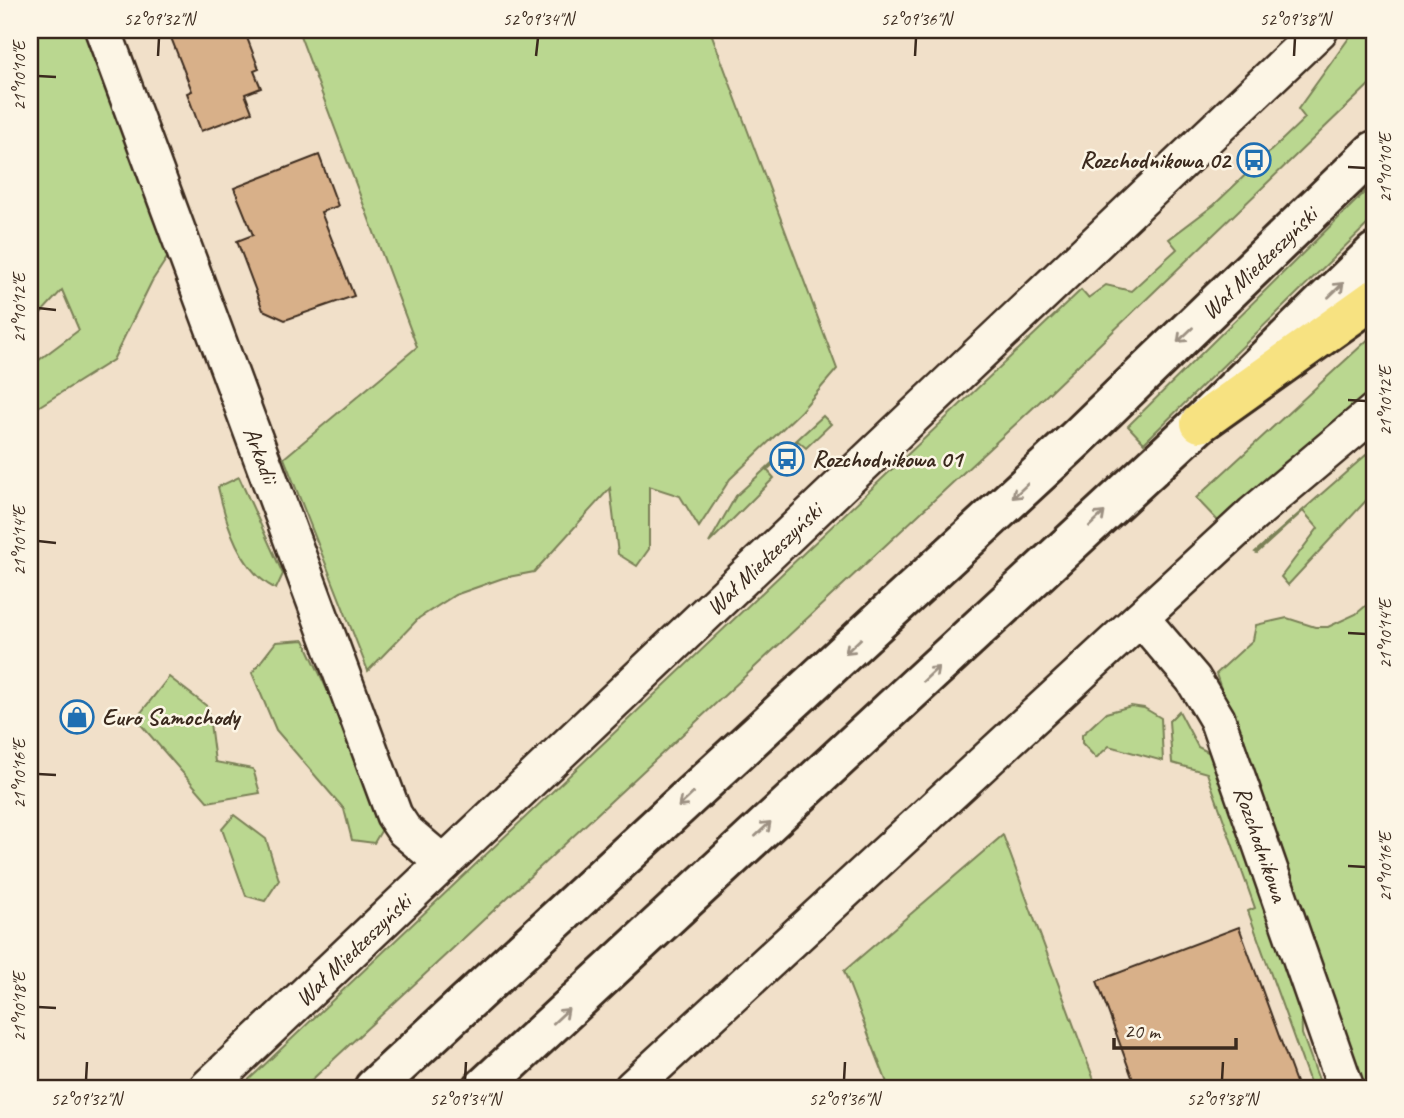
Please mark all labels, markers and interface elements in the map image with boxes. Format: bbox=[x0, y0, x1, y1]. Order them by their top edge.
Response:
text: 52°09'32"N bbox=[124, 8, 198, 30]
text: 52°09'34"N bbox=[503, 8, 577, 30]
text: 52°09'36"N bbox=[881, 8, 955, 30]
text: 52°09'38"N bbox=[1260, 8, 1334, 30]
text: 21°10'10"E bbox=[8, 39, 30, 111]
text: 21°10'10"E bbox=[1374, 131, 1396, 203]
bus stop icon: Rozchodnikowa 02 bbox=[1235, 141, 1273, 179]
place label: Rozchodnikowa 02 bbox=[1080, 145, 1232, 175]
street label: Wał Miedzeszyński bbox=[1195, 198, 1325, 326]
text: 21°10'12"E bbox=[8, 271, 30, 343]
one-way arrow bbox=[1327, 281, 1344, 298]
one-way arrow bbox=[1177, 327, 1194, 344]
text: 21°10'12"E bbox=[1374, 364, 1396, 436]
street label: Arkadii bbox=[237, 422, 287, 491]
bus stop icon: Rozchodnikowa 01 bbox=[768, 440, 806, 478]
place label: Rozchodnikowa 01 bbox=[812, 444, 965, 474]
one-way arrow bbox=[1012, 483, 1029, 500]
street label: Wał Miedzeszyński bbox=[700, 494, 830, 622]
text: 21°10'14"E bbox=[8, 504, 30, 576]
one-way arrow bbox=[1088, 510, 1105, 527]
text: 21°10'14"E bbox=[1374, 597, 1396, 669]
one-way arrow bbox=[844, 638, 862, 654]
one-way arrow bbox=[922, 666, 939, 683]
shop icon: Euro Samochody bbox=[58, 698, 96, 736]
place label: Euro Samochody bbox=[102, 702, 242, 732]
text: 21°10'16"E bbox=[8, 737, 30, 809]
street label: Rozchodnikowa bbox=[1227, 782, 1295, 907]
one-way arrow bbox=[678, 792, 695, 809]
one-way arrow bbox=[754, 820, 771, 837]
text: 21°10'16"E bbox=[1374, 830, 1396, 902]
street label: Wał Miedzeszyński bbox=[289, 885, 419, 1013]
text: 21°10'18"E bbox=[8, 970, 30, 1042]
scale bar bbox=[1114, 1006, 1236, 1050]
one-way arrow bbox=[552, 1008, 569, 1025]
text: 20 m bbox=[1124, 1018, 1162, 1044]
text: 52°09'32"N bbox=[51, 1088, 125, 1110]
text: 52°09'34"N bbox=[430, 1088, 504, 1110]
text: 52°09'36"N bbox=[809, 1088, 883, 1110]
text: 52°09'38"N bbox=[1187, 1088, 1261, 1110]

